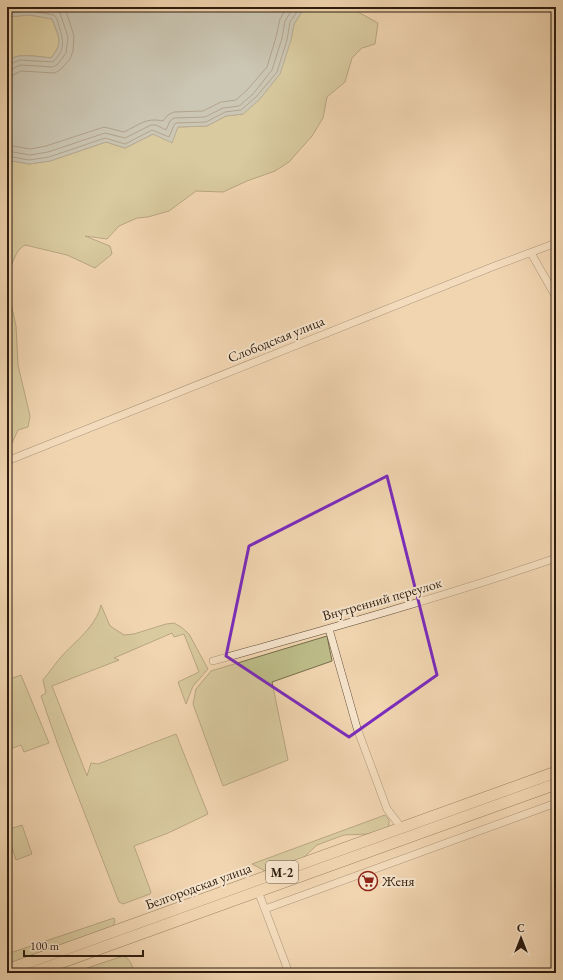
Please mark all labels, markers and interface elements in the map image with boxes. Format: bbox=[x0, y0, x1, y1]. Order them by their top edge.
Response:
street label: Слободская улица bbox=[225, 311, 327, 367]
street label: Внутренний переулок bbox=[320, 573, 444, 625]
street label: Белгородская улица bbox=[142, 858, 254, 914]
road number: М-2 bbox=[266, 861, 298, 883]
supermarket icon: Женя bbox=[357, 870, 379, 892]
place label: Женя bbox=[381, 872, 414, 890]
north arrow bbox=[501, 918, 541, 958]
text: С bbox=[517, 921, 525, 935]
scale bar bbox=[24, 932, 143, 958]
text: 100 m bbox=[30, 938, 60, 954]

